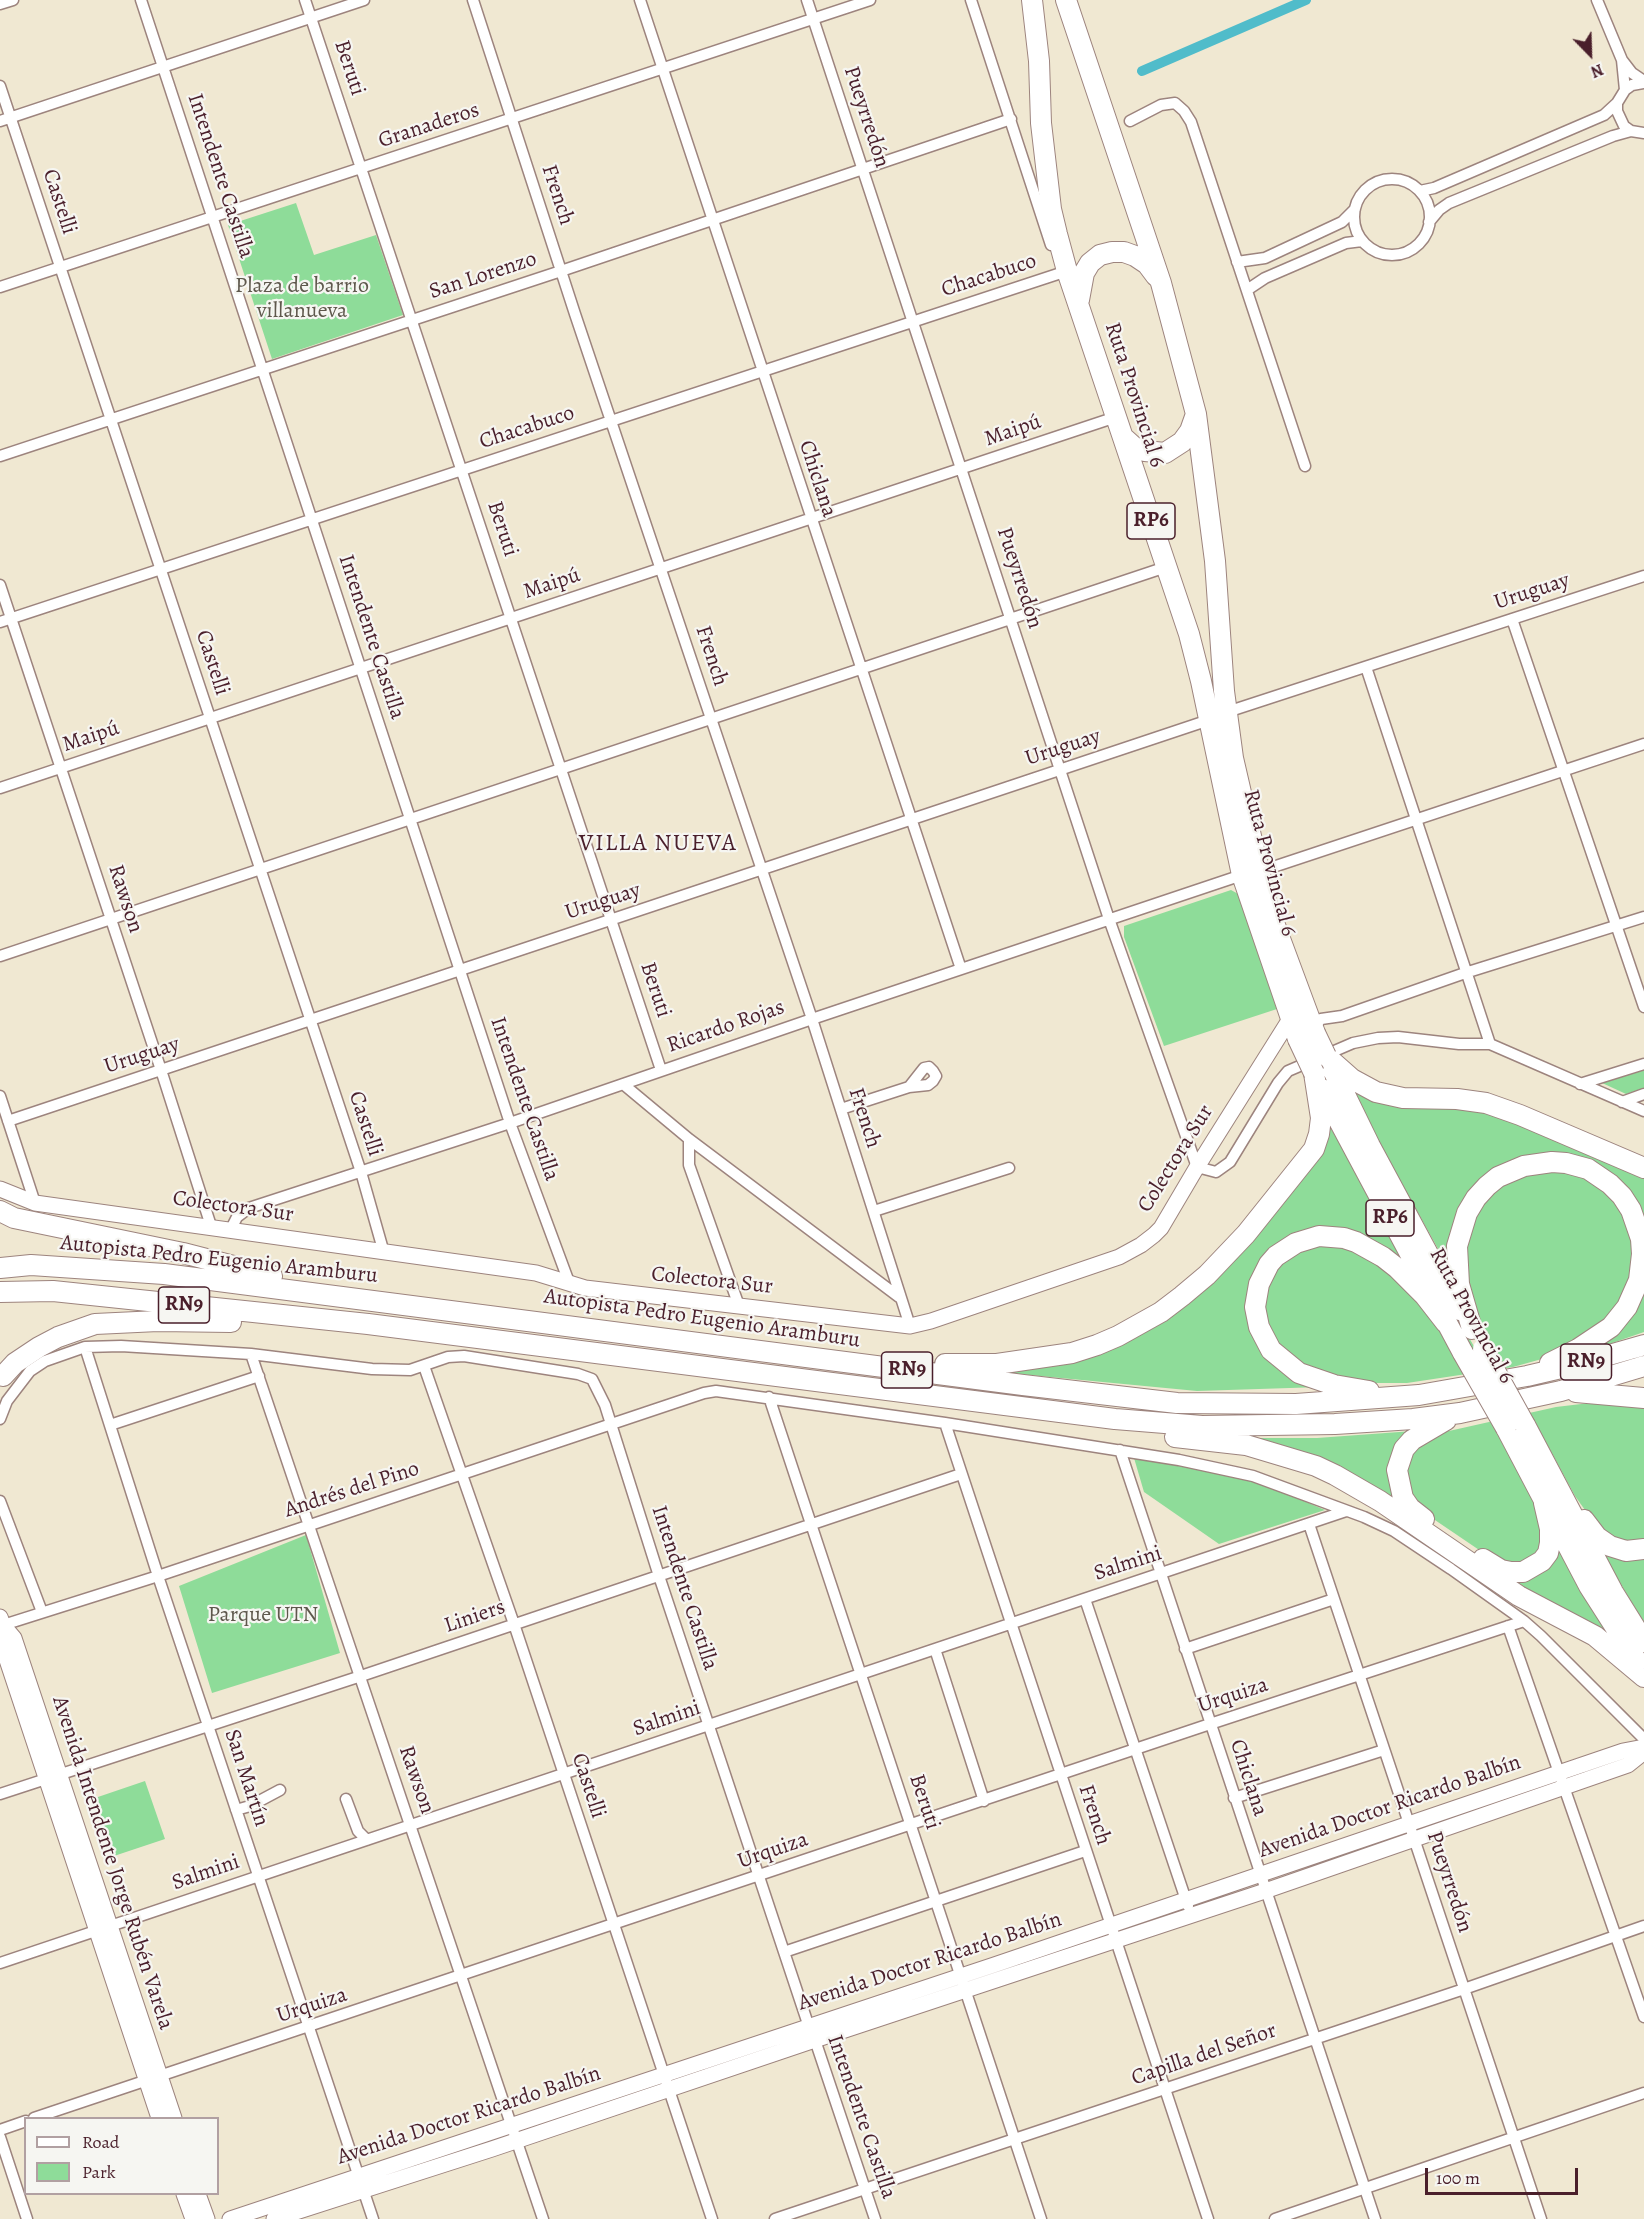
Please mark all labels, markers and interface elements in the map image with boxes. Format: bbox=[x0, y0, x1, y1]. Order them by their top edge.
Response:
north arrow bbox=[1560, 24, 1620, 84]
street label: Beruti bbox=[328, 37, 370, 99]
text: N bbox=[1587, 58, 1607, 83]
street label: Pueyrredón bbox=[837, 63, 895, 171]
street label: Intendente Castilla bbox=[181, 90, 259, 262]
street label: Granaderos bbox=[375, 97, 483, 155]
street label: French bbox=[535, 161, 579, 229]
street label: Castelli bbox=[36, 166, 82, 238]
street label: San Lorenzo bbox=[426, 246, 540, 306]
street label: Chacabuco bbox=[938, 248, 1040, 304]
park label: Plaza de barrio villanueva bbox=[235, 274, 369, 326]
street label: Ruta Provincial 6 bbox=[1098, 319, 1170, 471]
street label: Chacabuco bbox=[476, 400, 578, 456]
street label: Maipú bbox=[981, 409, 1045, 453]
street label: Chiclana bbox=[792, 437, 842, 521]
street label: Beruti bbox=[481, 498, 523, 560]
road number: RP6 bbox=[1127, 503, 1175, 539]
street label: Pueyrredón bbox=[990, 524, 1048, 632]
street label: Intendente Castilla bbox=[332, 551, 410, 723]
street label: Maipú bbox=[520, 562, 584, 606]
street label: Uruguay bbox=[1491, 567, 1573, 617]
street label: French bbox=[689, 622, 733, 690]
street label: Castelli bbox=[189, 627, 235, 699]
street label: Maipú bbox=[59, 715, 123, 759]
street label: Uruguay bbox=[1022, 723, 1104, 773]
street label: Ruta Provincial 6 bbox=[1237, 787, 1301, 939]
district label: VILLA NUEVA bbox=[579, 830, 737, 858]
street label: Rawson bbox=[102, 862, 148, 936]
street label: Uruguay bbox=[562, 877, 644, 927]
street label: Beruti bbox=[634, 959, 676, 1021]
street label: Ricardo Rojas bbox=[664, 995, 788, 1059]
street label: Intendente Castilla bbox=[484, 1014, 564, 1184]
street label: Uruguay bbox=[101, 1031, 183, 1081]
street label: French bbox=[842, 1084, 886, 1152]
street label: Castelli bbox=[342, 1088, 388, 1160]
street label: Colectora Sur bbox=[1133, 1100, 1219, 1218]
street label: Colectora Sur bbox=[171, 1185, 295, 1229]
road number: RP6 bbox=[1366, 1200, 1414, 1236]
street label: Autopista Pedro Eugenio Aramburu bbox=[59, 1230, 379, 1290]
street label: Ruta Provincial 6 bbox=[1423, 1244, 1519, 1388]
street label: Colectora Sur bbox=[650, 1262, 774, 1300]
street label: Autopista Pedro Eugenio Aramburu bbox=[542, 1284, 862, 1354]
road number: RN9 bbox=[158, 1287, 210, 1323]
road number: RN9 bbox=[1560, 1344, 1612, 1380]
road number: RN9 bbox=[882, 1352, 932, 1388]
street label: Andrés del Pino bbox=[281, 1456, 423, 1524]
street label: Intendente Castilla bbox=[645, 1502, 723, 1674]
street label: Salmini bbox=[1091, 1541, 1165, 1587]
street label: Liniers bbox=[441, 1594, 509, 1640]
park label: Parque UTN bbox=[208, 1603, 318, 1629]
street label: Urquiza bbox=[1194, 1672, 1272, 1720]
street label: Avenida Intendente Jorge Rubén Varela bbox=[45, 1693, 179, 2033]
street label: Salmini bbox=[630, 1695, 704, 1743]
street label: San Martín bbox=[218, 1726, 274, 1830]
street label: Chiclana bbox=[1223, 1736, 1273, 1820]
street label: Rawson bbox=[392, 1743, 440, 1817]
street label: Castelli bbox=[565, 1750, 611, 1822]
street label: Avenida Doctor Ricardo Balbín bbox=[1255, 1750, 1525, 1864]
street label: Beruti bbox=[903, 1771, 945, 1833]
street label: French bbox=[1072, 1781, 1116, 1849]
street label: Urquiza bbox=[734, 1827, 812, 1875]
street label: Pueyrredón bbox=[1420, 1828, 1478, 1936]
street label: Salmini bbox=[169, 1849, 243, 1897]
street label: Avenida Doctor Ricardo Balbín bbox=[795, 1907, 1065, 2017]
street label: Urquiza bbox=[273, 1982, 351, 2030]
street label: Capilla del Señor bbox=[1128, 2018, 1280, 2092]
street label: Intendente Castilla bbox=[821, 2032, 901, 2202]
street label: Avenida Doctor Ricardo Balbín bbox=[334, 2061, 604, 2171]
legend bbox=[24, 2117, 219, 2195]
text: Road bbox=[82, 2130, 119, 2154]
scale bar bbox=[1428, 2156, 1581, 2194]
text: Park bbox=[82, 2160, 116, 2184]
text: 100 m bbox=[1436, 2166, 1480, 2190]

